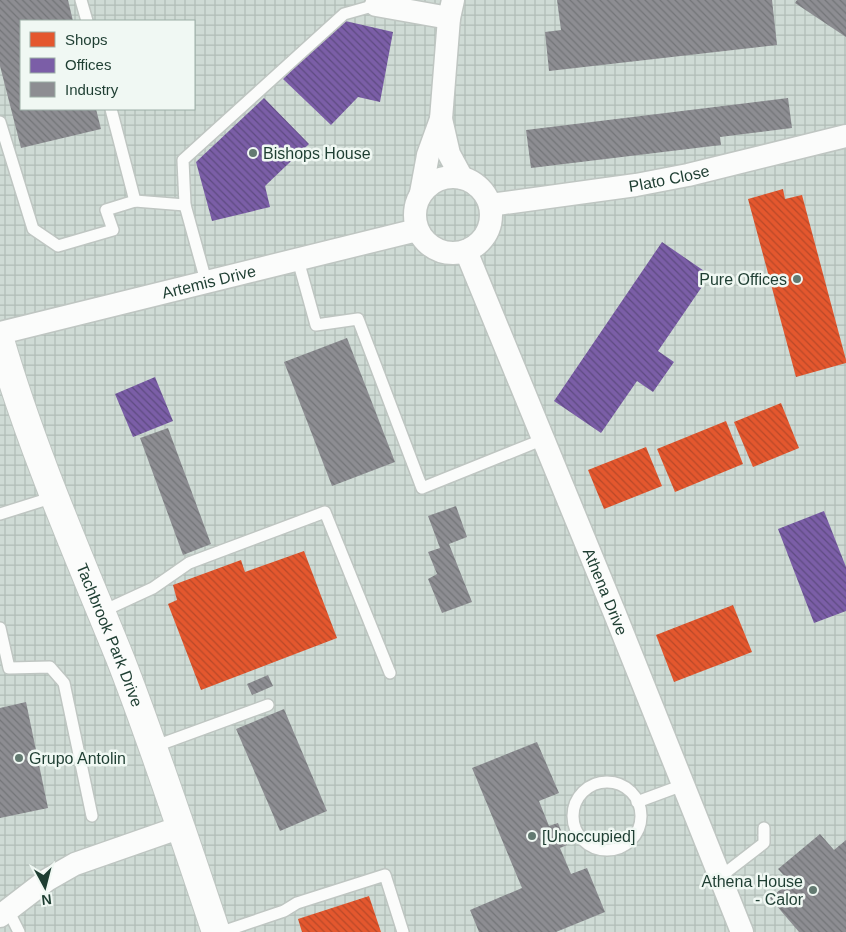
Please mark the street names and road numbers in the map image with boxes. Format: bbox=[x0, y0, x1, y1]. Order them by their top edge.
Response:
street label: Plato Close bbox=[628, 162, 711, 195]
street label: Artemis Drive bbox=[160, 262, 258, 302]
street label: Athena Drive bbox=[580, 546, 631, 638]
street label: Tachbrook Park Drive bbox=[73, 561, 146, 709]

